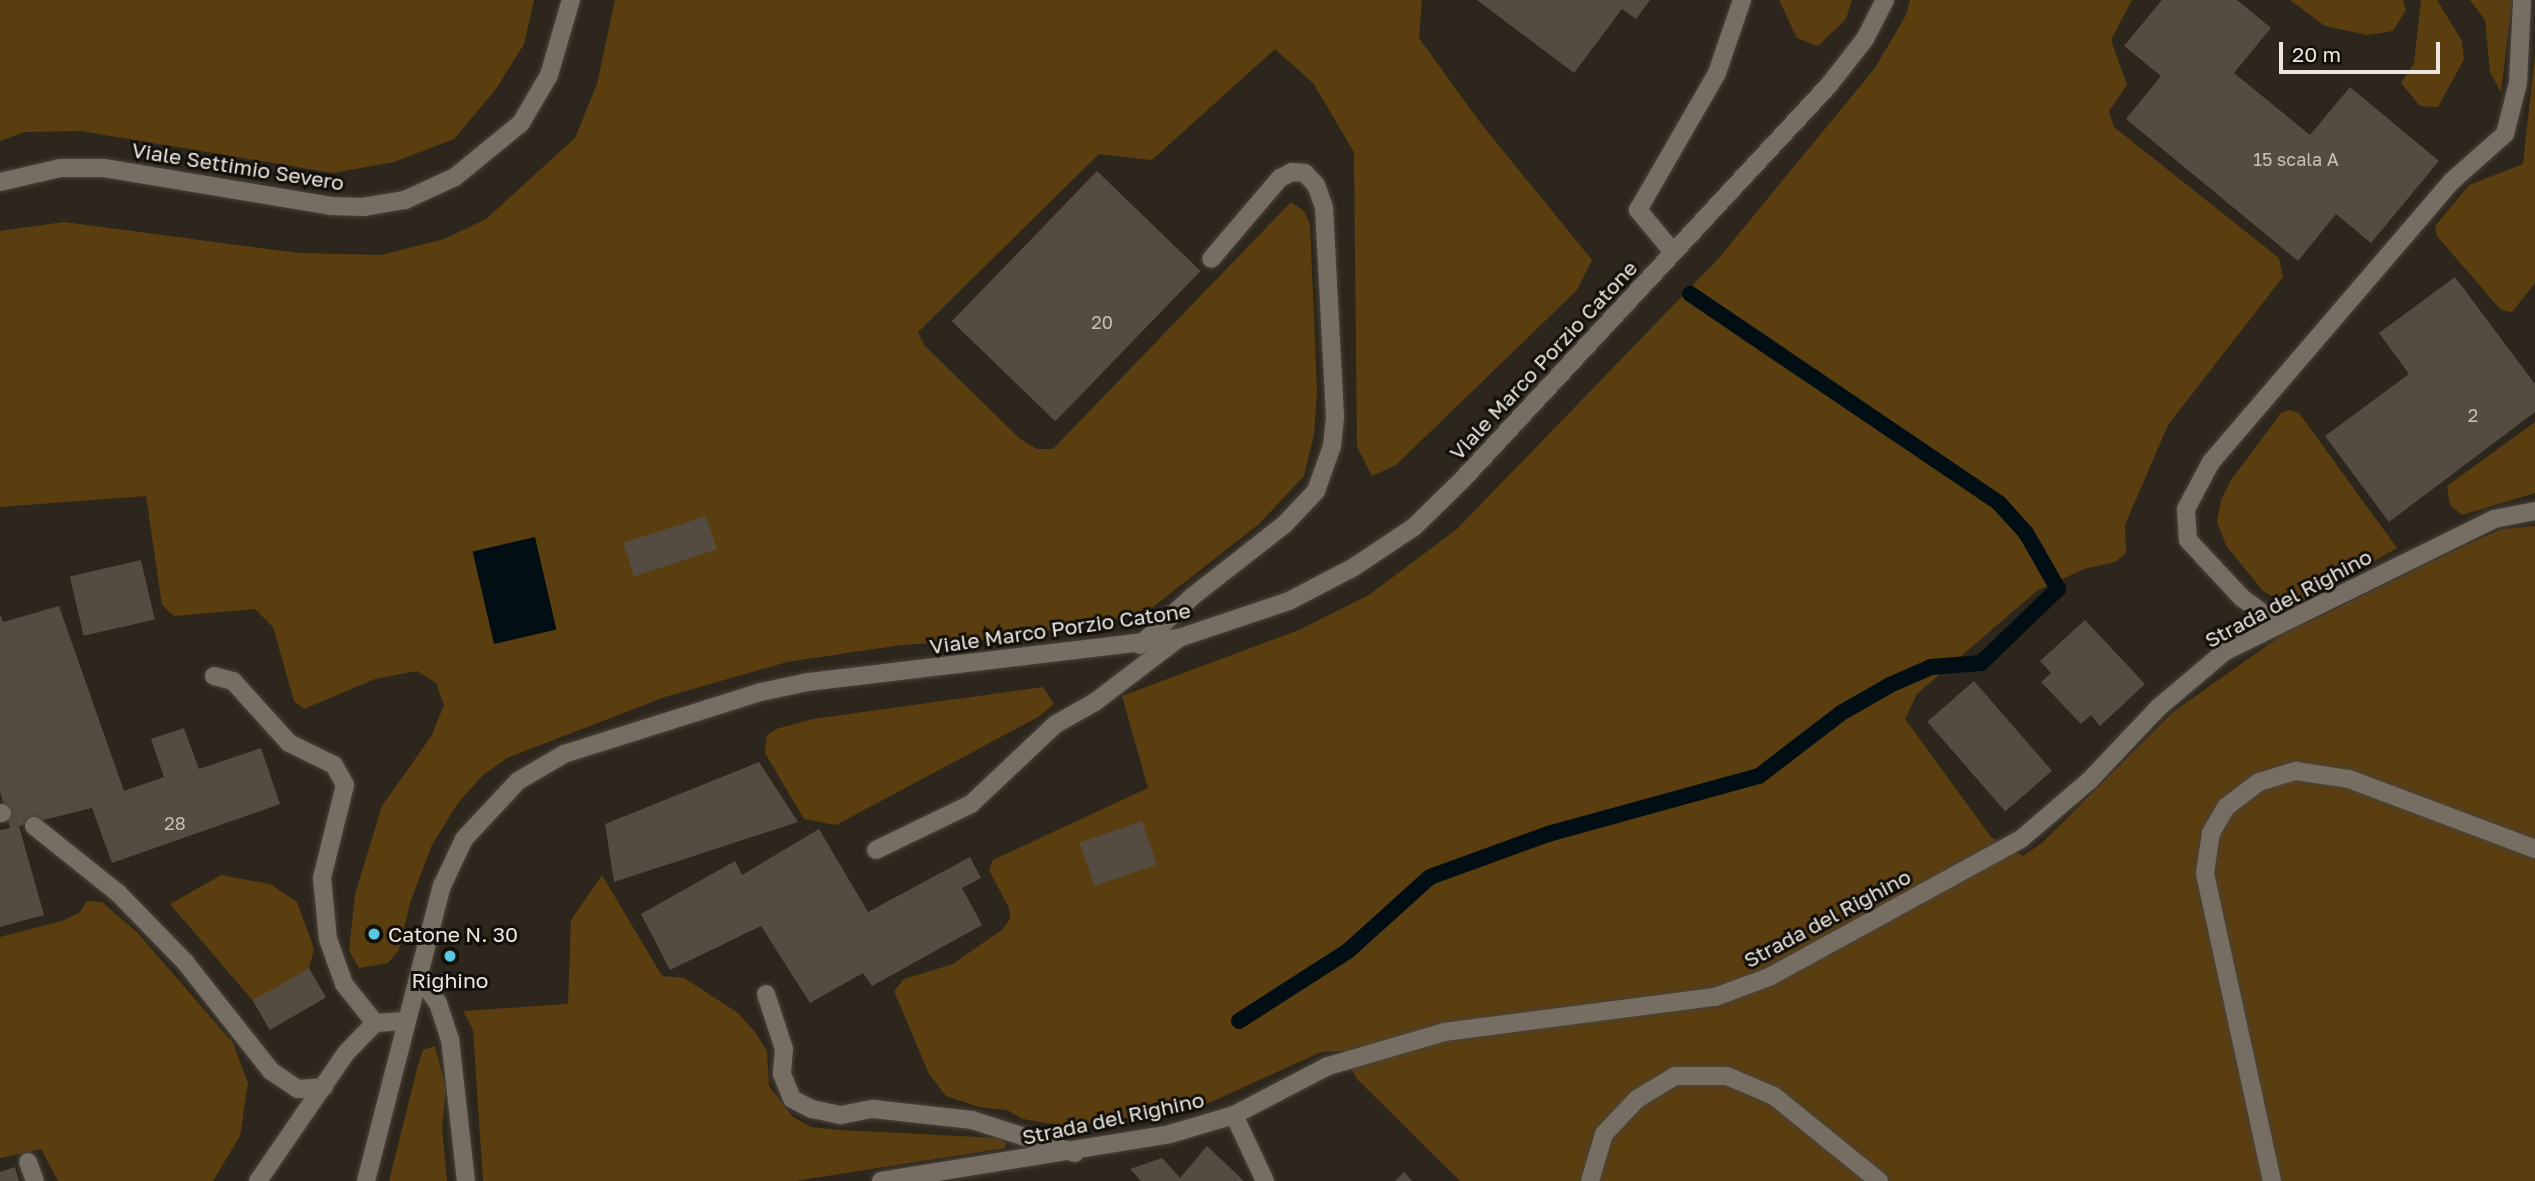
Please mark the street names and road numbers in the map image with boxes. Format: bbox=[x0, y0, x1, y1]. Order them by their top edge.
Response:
street label: Viale Settimio Severo bbox=[130, 137, 346, 195]
street label: Viale Marco Porzio Catone bbox=[1444, 255, 1642, 465]
street label: Strada del Righino bbox=[2200, 543, 2376, 653]
street label: Viale Marco Porzio Catone bbox=[928, 597, 1192, 659]
street label: Strada del Righino bbox=[1739, 863, 1915, 973]
street label: Strada del Righino bbox=[1020, 1086, 1206, 1150]

